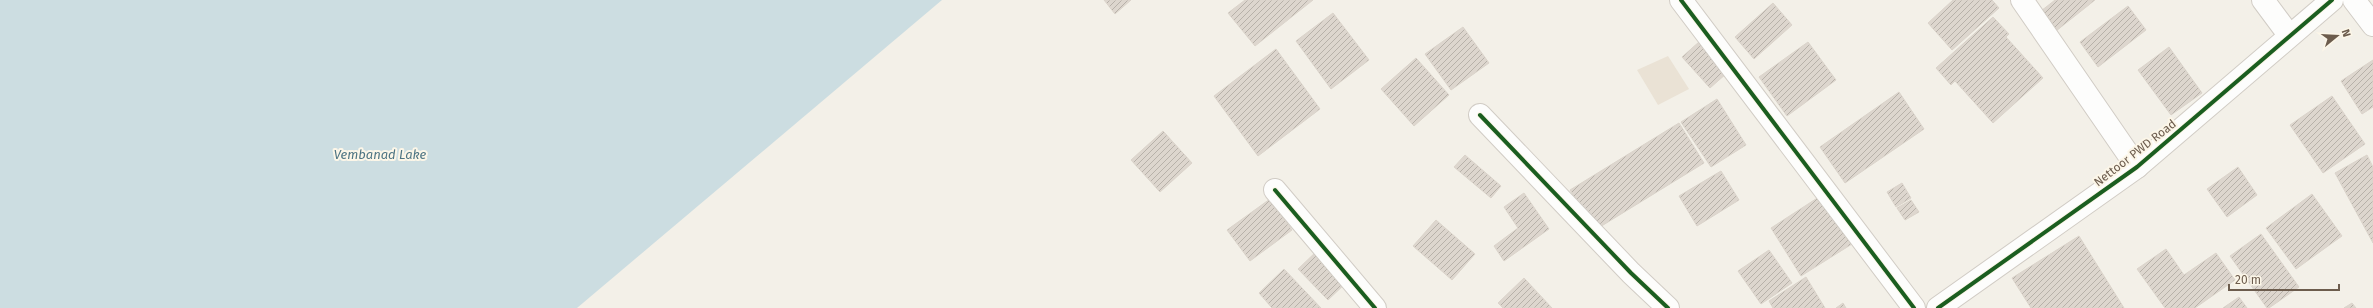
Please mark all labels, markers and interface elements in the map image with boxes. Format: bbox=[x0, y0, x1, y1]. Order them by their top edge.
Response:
north arrow bbox=[2317, 16, 2357, 56]
text: N bbox=[2339, 28, 2353, 39]
street label: Nettoor PWD Road bbox=[2091, 117, 2179, 189]
water label: Vembanad Lake bbox=[334, 147, 427, 162]
scale bar bbox=[2229, 266, 2339, 292]
text: 20 m bbox=[2235, 273, 2261, 287]

